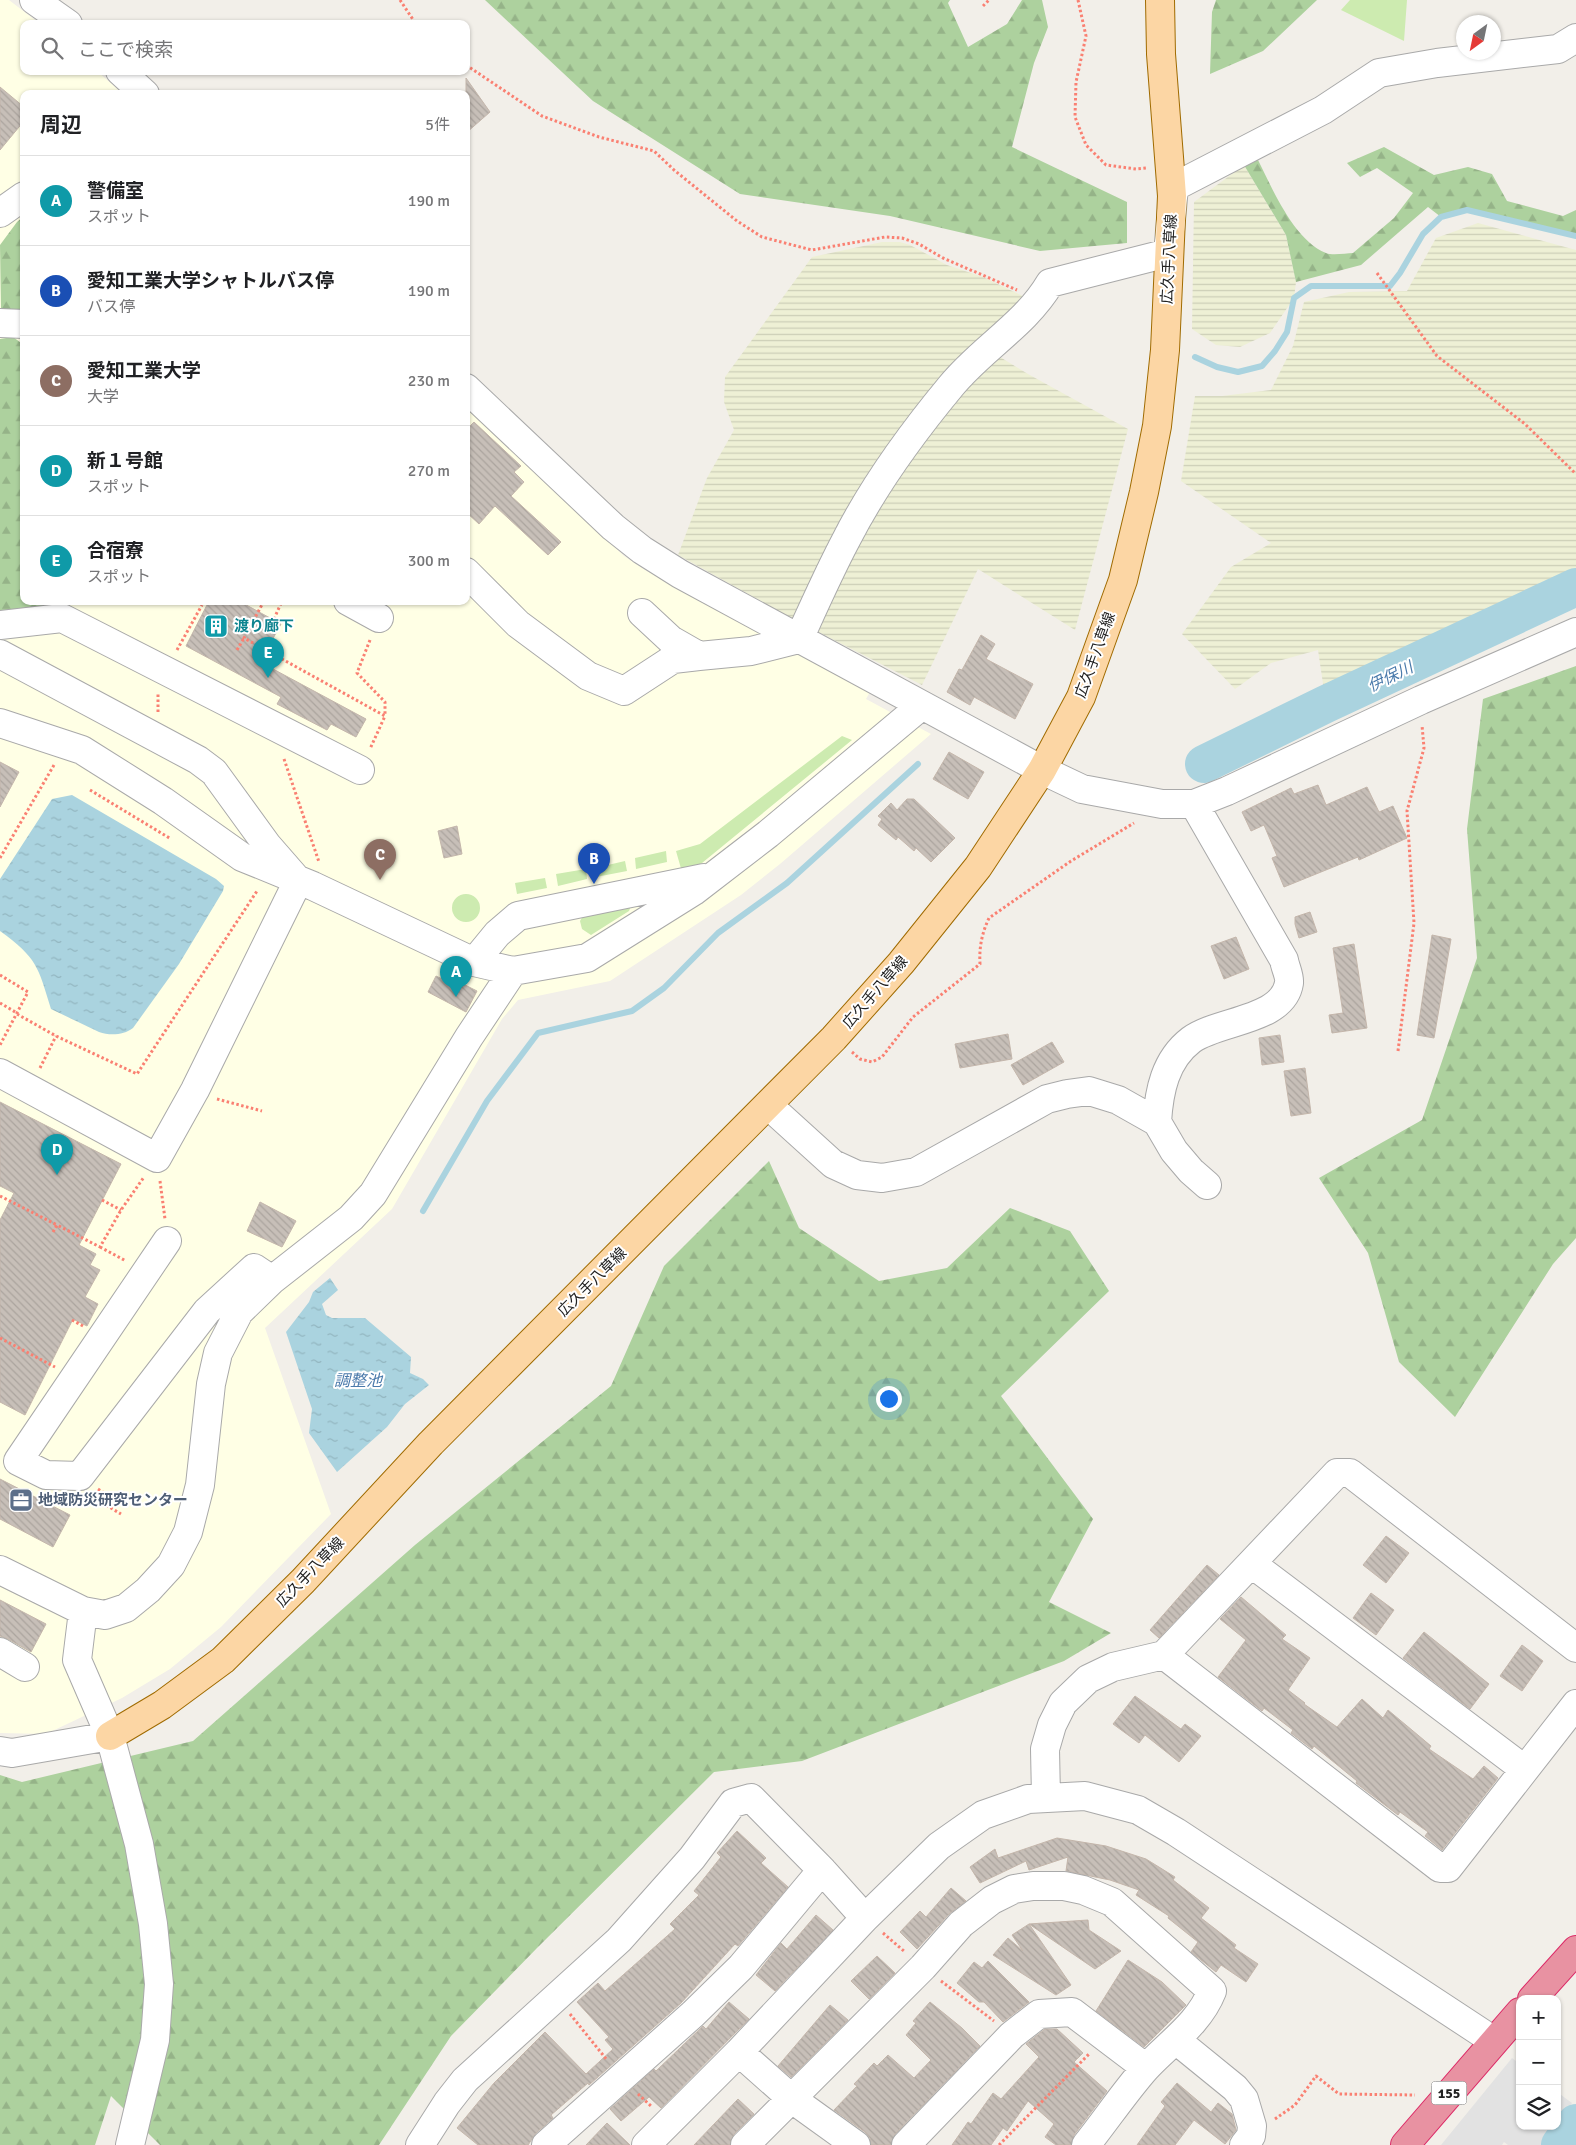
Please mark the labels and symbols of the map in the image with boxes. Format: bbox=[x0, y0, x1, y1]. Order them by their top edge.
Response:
north arrow bbox=[1456, 15, 1501, 60]
street label: 広久手八草線 bbox=[1158, 214, 1180, 304]
street label: 広久手八草線 bbox=[1071, 610, 1119, 700]
building icon: 渡り廊下 bbox=[203, 613, 229, 639]
place label: 渡り廊下 bbox=[234, 617, 294, 635]
pin: E bbox=[252, 637, 284, 678]
water label: 伊保川 bbox=[1364, 657, 1418, 696]
pin: C bbox=[364, 839, 396, 880]
pin: B bbox=[578, 843, 610, 884]
street label: 広久手八草線 bbox=[839, 952, 911, 1032]
pin: A bbox=[440, 956, 472, 997]
pin: D bbox=[41, 1134, 73, 1175]
street label: 広久手八草線 bbox=[554, 1244, 630, 1320]
water label: 調整池 bbox=[334, 1371, 384, 1391]
your location bbox=[876, 1386, 902, 1412]
office icon: 地域防災研究センター bbox=[8, 1487, 34, 1513]
place label: 地域防災研究センター bbox=[38, 1491, 188, 1509]
street label: 広久手八草線 bbox=[272, 1533, 348, 1611]
road number: 155 bbox=[1432, 2082, 1466, 2104]

